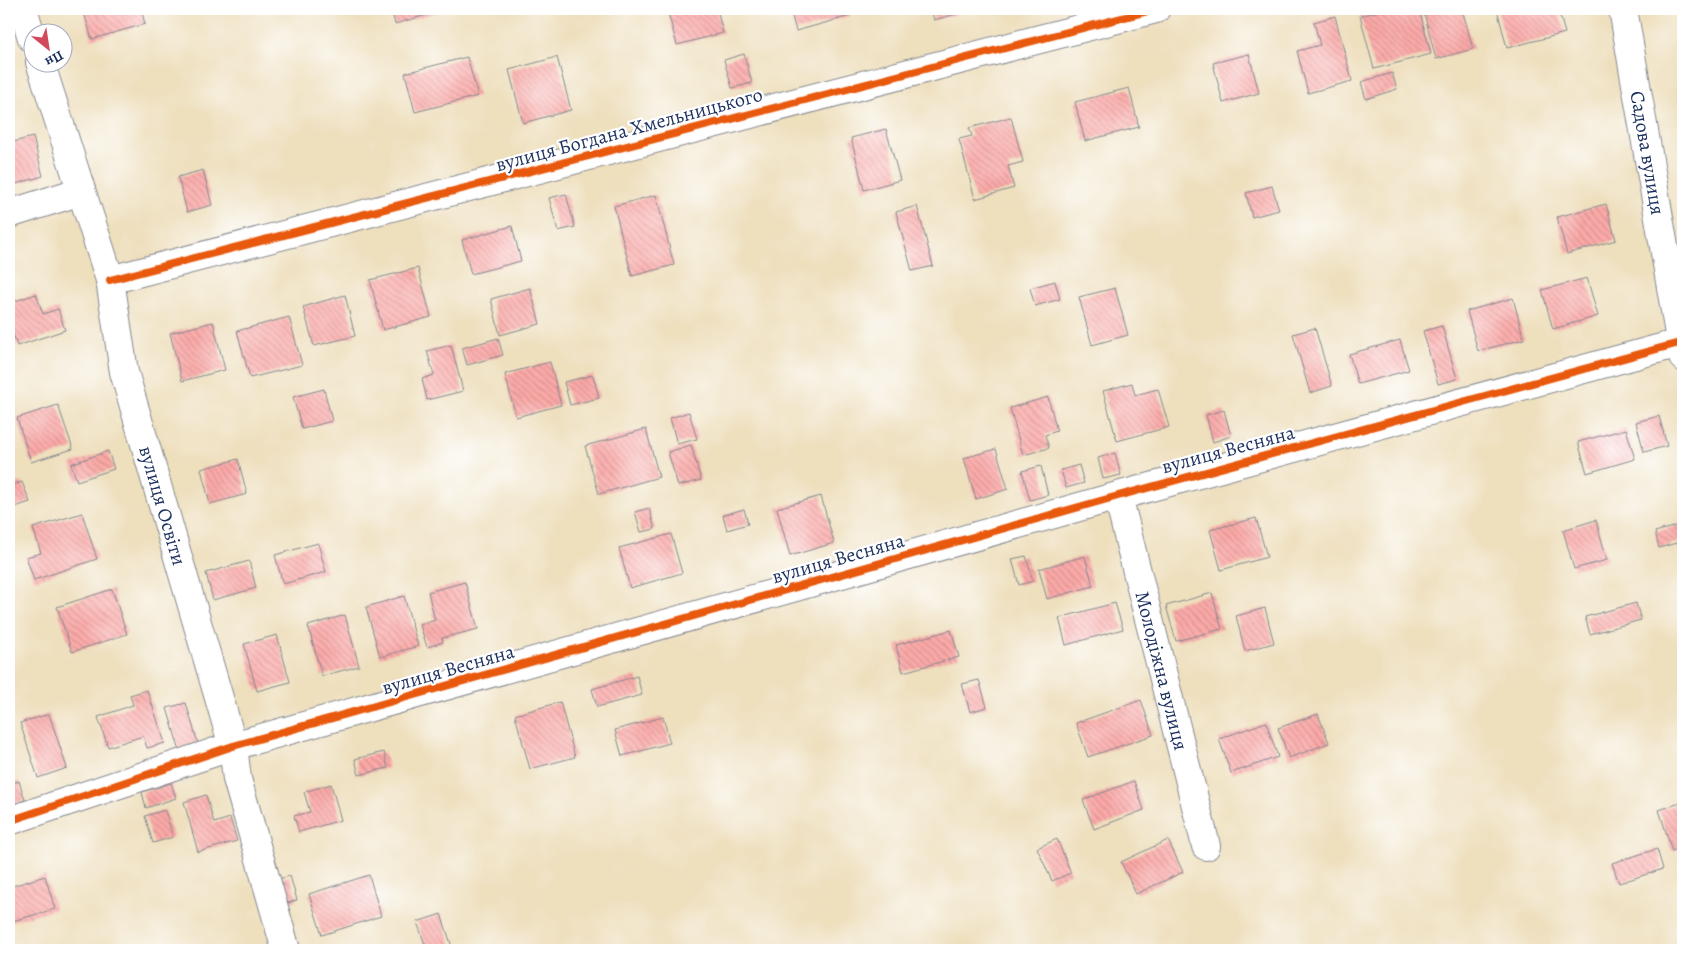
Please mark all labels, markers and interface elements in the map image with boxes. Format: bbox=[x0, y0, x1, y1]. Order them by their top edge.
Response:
north arrow bbox=[22, 22, 72, 72]
text: Пн bbox=[42, 46, 67, 72]
street label: вулиця Богдана Хмельницького bbox=[493, 81, 766, 178]
street label: Садова вулиця bbox=[1623, 89, 1671, 217]
street label: вулиця Весняна bbox=[1159, 419, 1298, 480]
street label: вулиця Освіти bbox=[132, 443, 193, 569]
street label: вулиця Весняна bbox=[769, 526, 908, 590]
street label: Молодіжна вулиця bbox=[1128, 588, 1194, 753]
street label: вулиця Весняна bbox=[379, 637, 518, 701]

